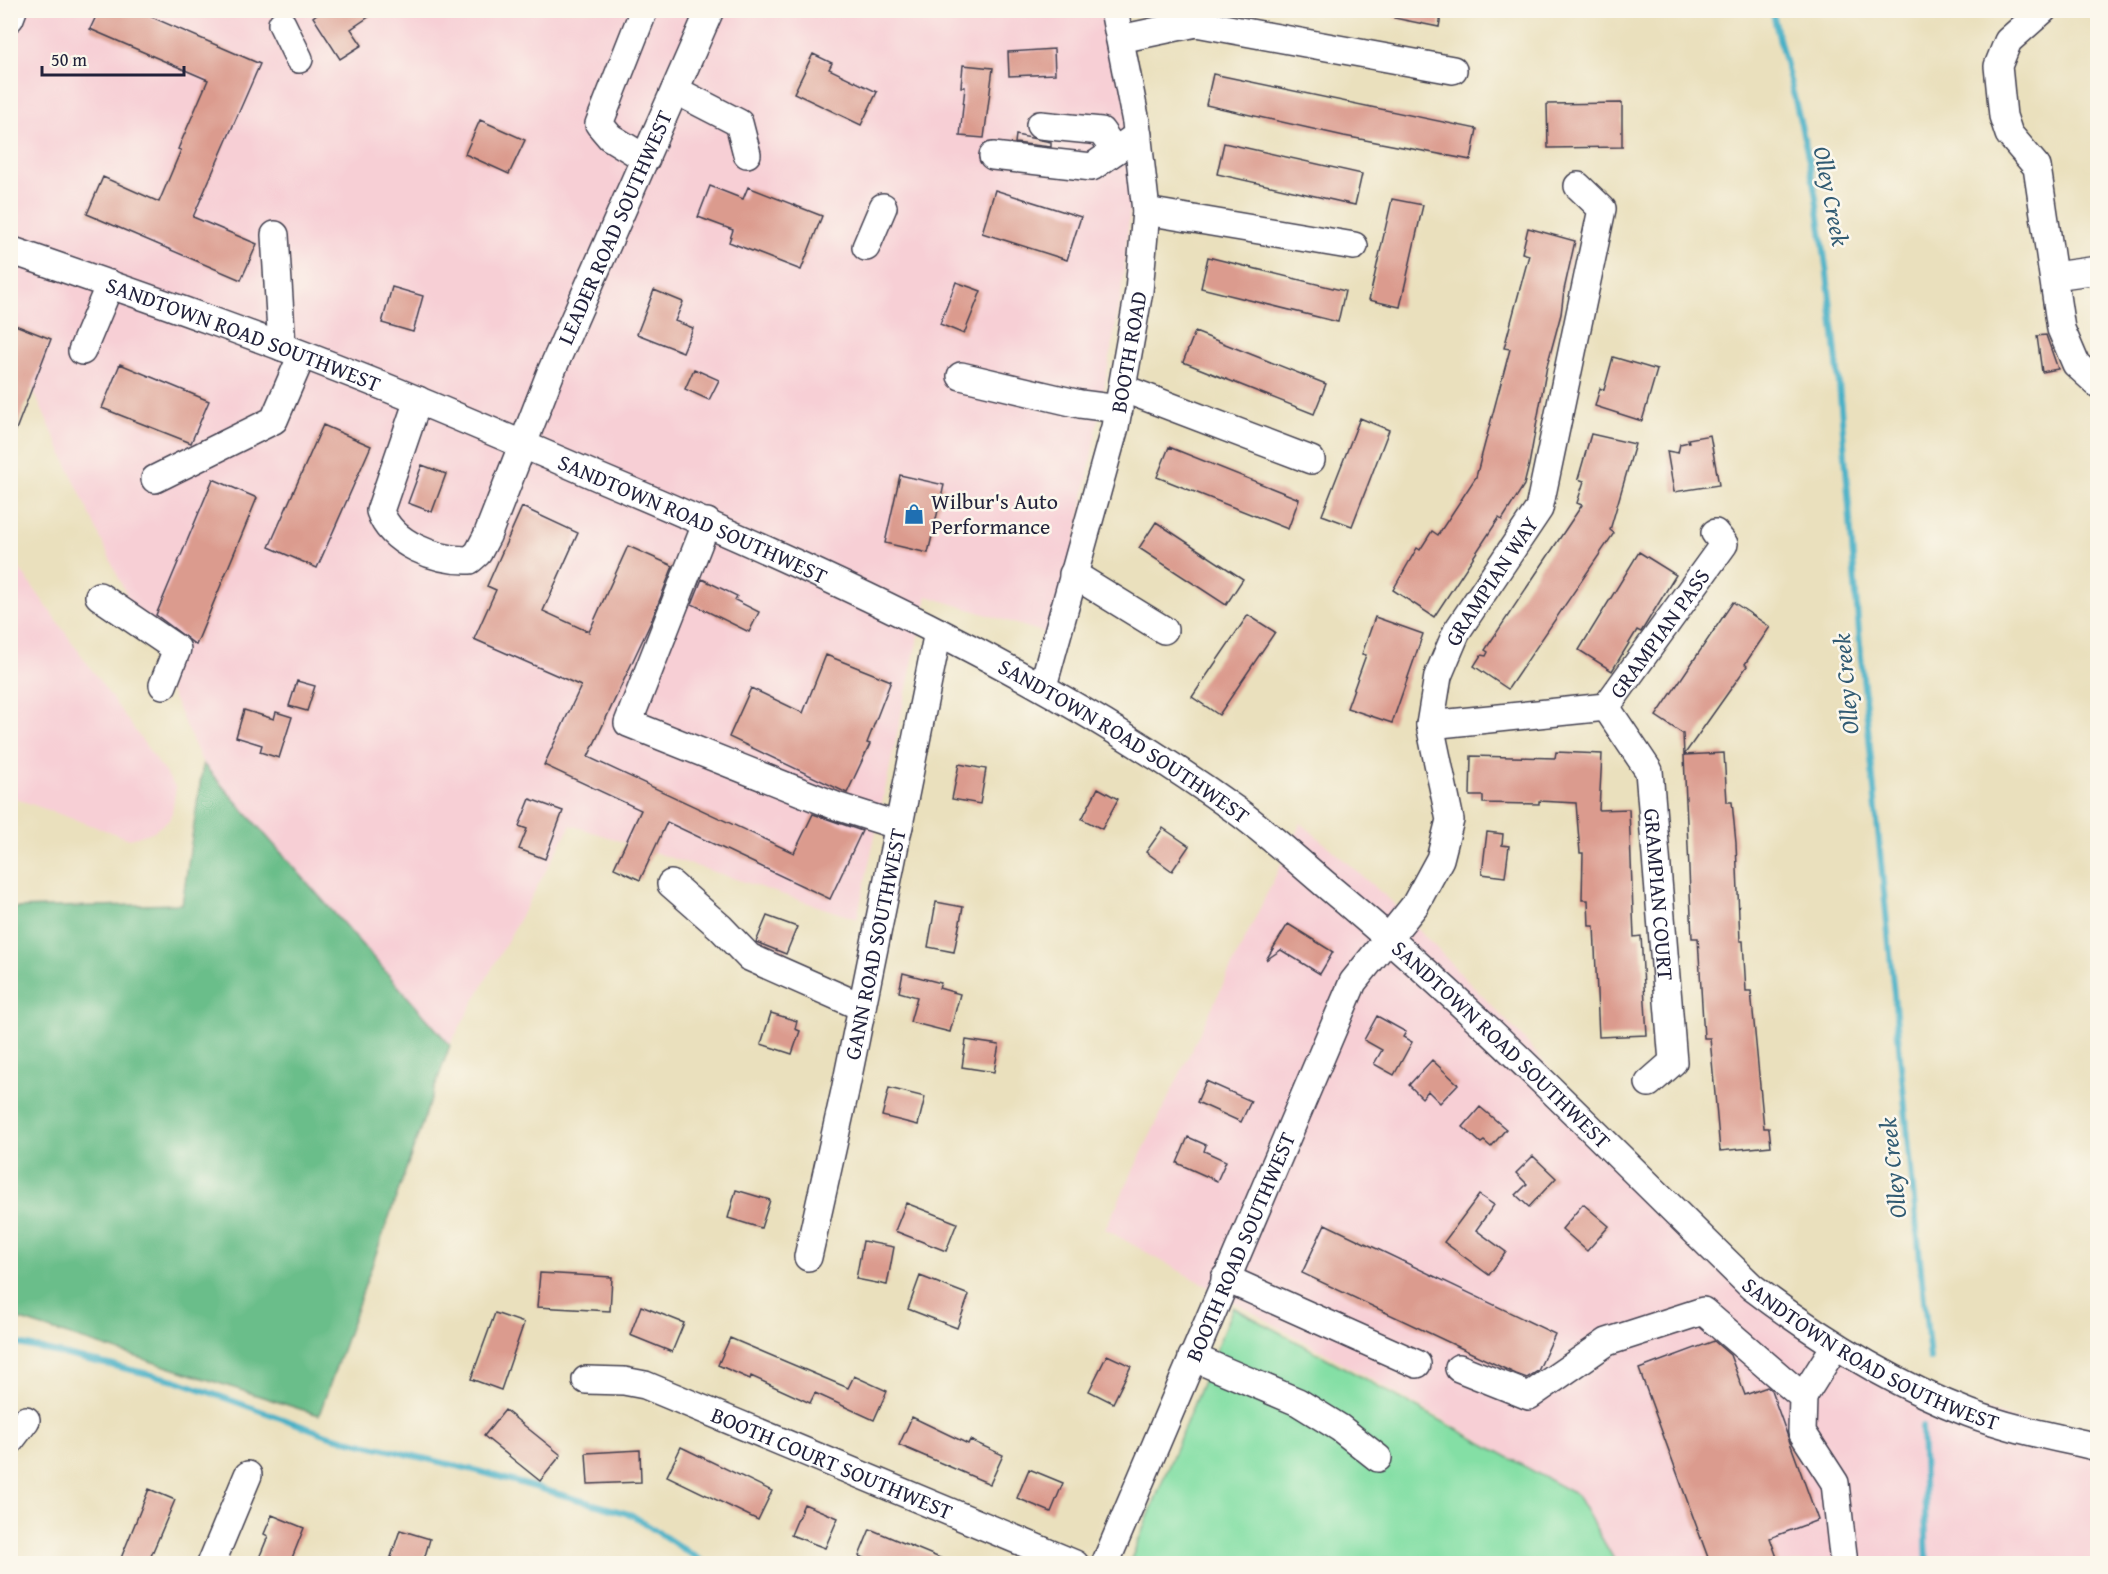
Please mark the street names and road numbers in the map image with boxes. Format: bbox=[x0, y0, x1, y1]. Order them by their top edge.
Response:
street label: LEADER ROAD SOUTHWEST bbox=[549, 105, 680, 349]
street label: SANDTOWN ROAD SOUTHWEST bbox=[102, 268, 386, 400]
street label: BOOTH ROAD bbox=[1102, 289, 1155, 415]
street label: SANDTOWN ROAD SOUTHWEST bbox=[553, 446, 833, 592]
street label: GRAMPIAN WAY bbox=[1437, 510, 1546, 651]
street label: GRAMPIAN PASS bbox=[1601, 562, 1717, 705]
street label: SANDTOWN ROAD SOUTHWEST bbox=[993, 650, 1256, 831]
street label: GRAMPIAN COURT bbox=[1636, 807, 1682, 982]
street label: GANN ROAD SOUTHWEST bbox=[836, 826, 914, 1063]
street label: SANDTOWN ROAD SOUTHWEST bbox=[1385, 933, 1618, 1156]
street label: BOOTH ROAD SOUTHWEST bbox=[1177, 1127, 1303, 1366]
street label: SANDTOWN ROAD SOUTHWEST bbox=[1735, 1270, 2003, 1438]
street label: BOOTH COURT SOUTHWEST bbox=[706, 1398, 958, 1527]

